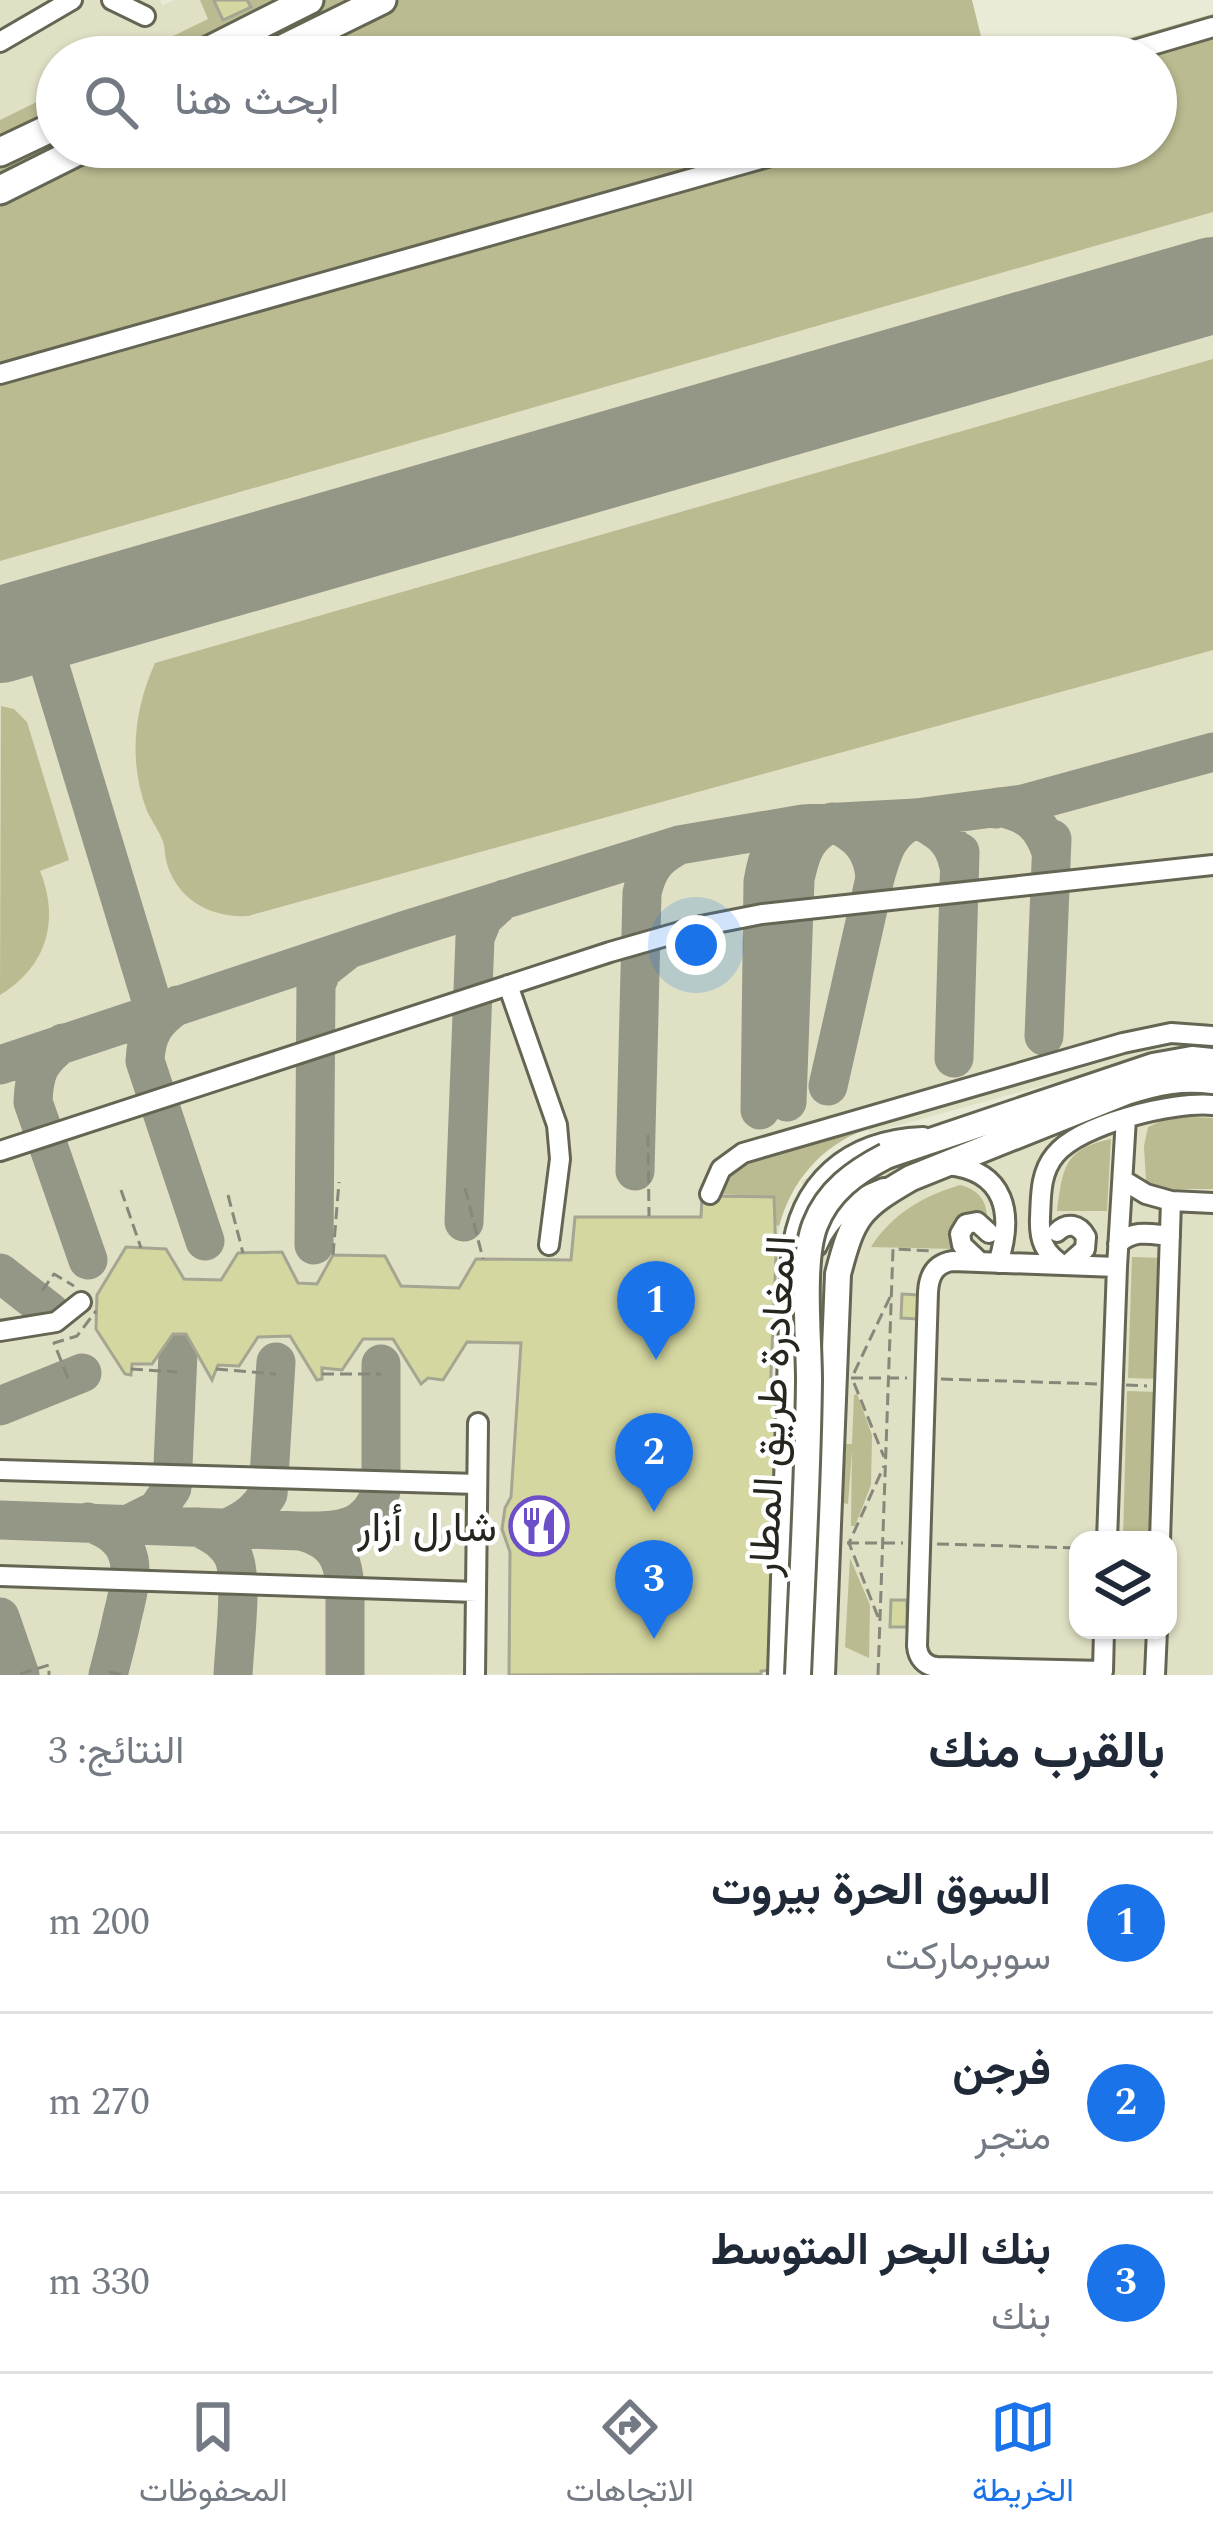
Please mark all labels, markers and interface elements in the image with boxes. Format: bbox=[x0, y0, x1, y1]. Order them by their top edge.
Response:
search box bbox=[36, 36, 1177, 168]
text: ابحث هنا bbox=[174, 66, 340, 135]
icon: search bbox=[78, 69, 144, 135]
your location bbox=[666, 915, 726, 975]
street label: المغادرة طريق المطار bbox=[733, 1234, 814, 1579]
pin: 1 bbox=[617, 1261, 695, 1360]
pin: 2 bbox=[615, 1413, 693, 1512]
restaurant icon: شارل أزار bbox=[508, 1495, 570, 1557]
place label: شارل أزار bbox=[356, 1497, 497, 1560]
map controls bbox=[1069, 1531, 1177, 1639]
button: layers bbox=[1069, 1531, 1177, 1639]
pin: 3 bbox=[615, 1540, 693, 1639]
text: بالقرب منك bbox=[928, 1713, 1165, 1791]
text: النتائج: 3 bbox=[48, 1722, 184, 1781]
text: السوق الحرة بيروت bbox=[711, 1856, 1051, 1925]
text: 200 m bbox=[48, 1893, 150, 1952]
text: 1 bbox=[1115, 1893, 1137, 1952]
text: سوبرماركت bbox=[885, 1928, 1051, 1987]
text: فرجن bbox=[952, 2036, 1051, 2105]
text: 270 m bbox=[48, 2073, 150, 2132]
text: 2 bbox=[1115, 2073, 1137, 2132]
text: متجر bbox=[975, 2108, 1051, 2167]
text: بنك البحر المتوسط bbox=[711, 2216, 1051, 2285]
text: 330 m bbox=[48, 2253, 150, 2312]
text: 3 bbox=[1115, 2253, 1137, 2312]
text: بنك bbox=[991, 2288, 1051, 2347]
tab: المحفوظات bbox=[139, 2394, 288, 2519]
tab: الاتجاهات bbox=[566, 2394, 694, 2519]
tab: الخريطة bbox=[972, 2394, 1074, 2519]

